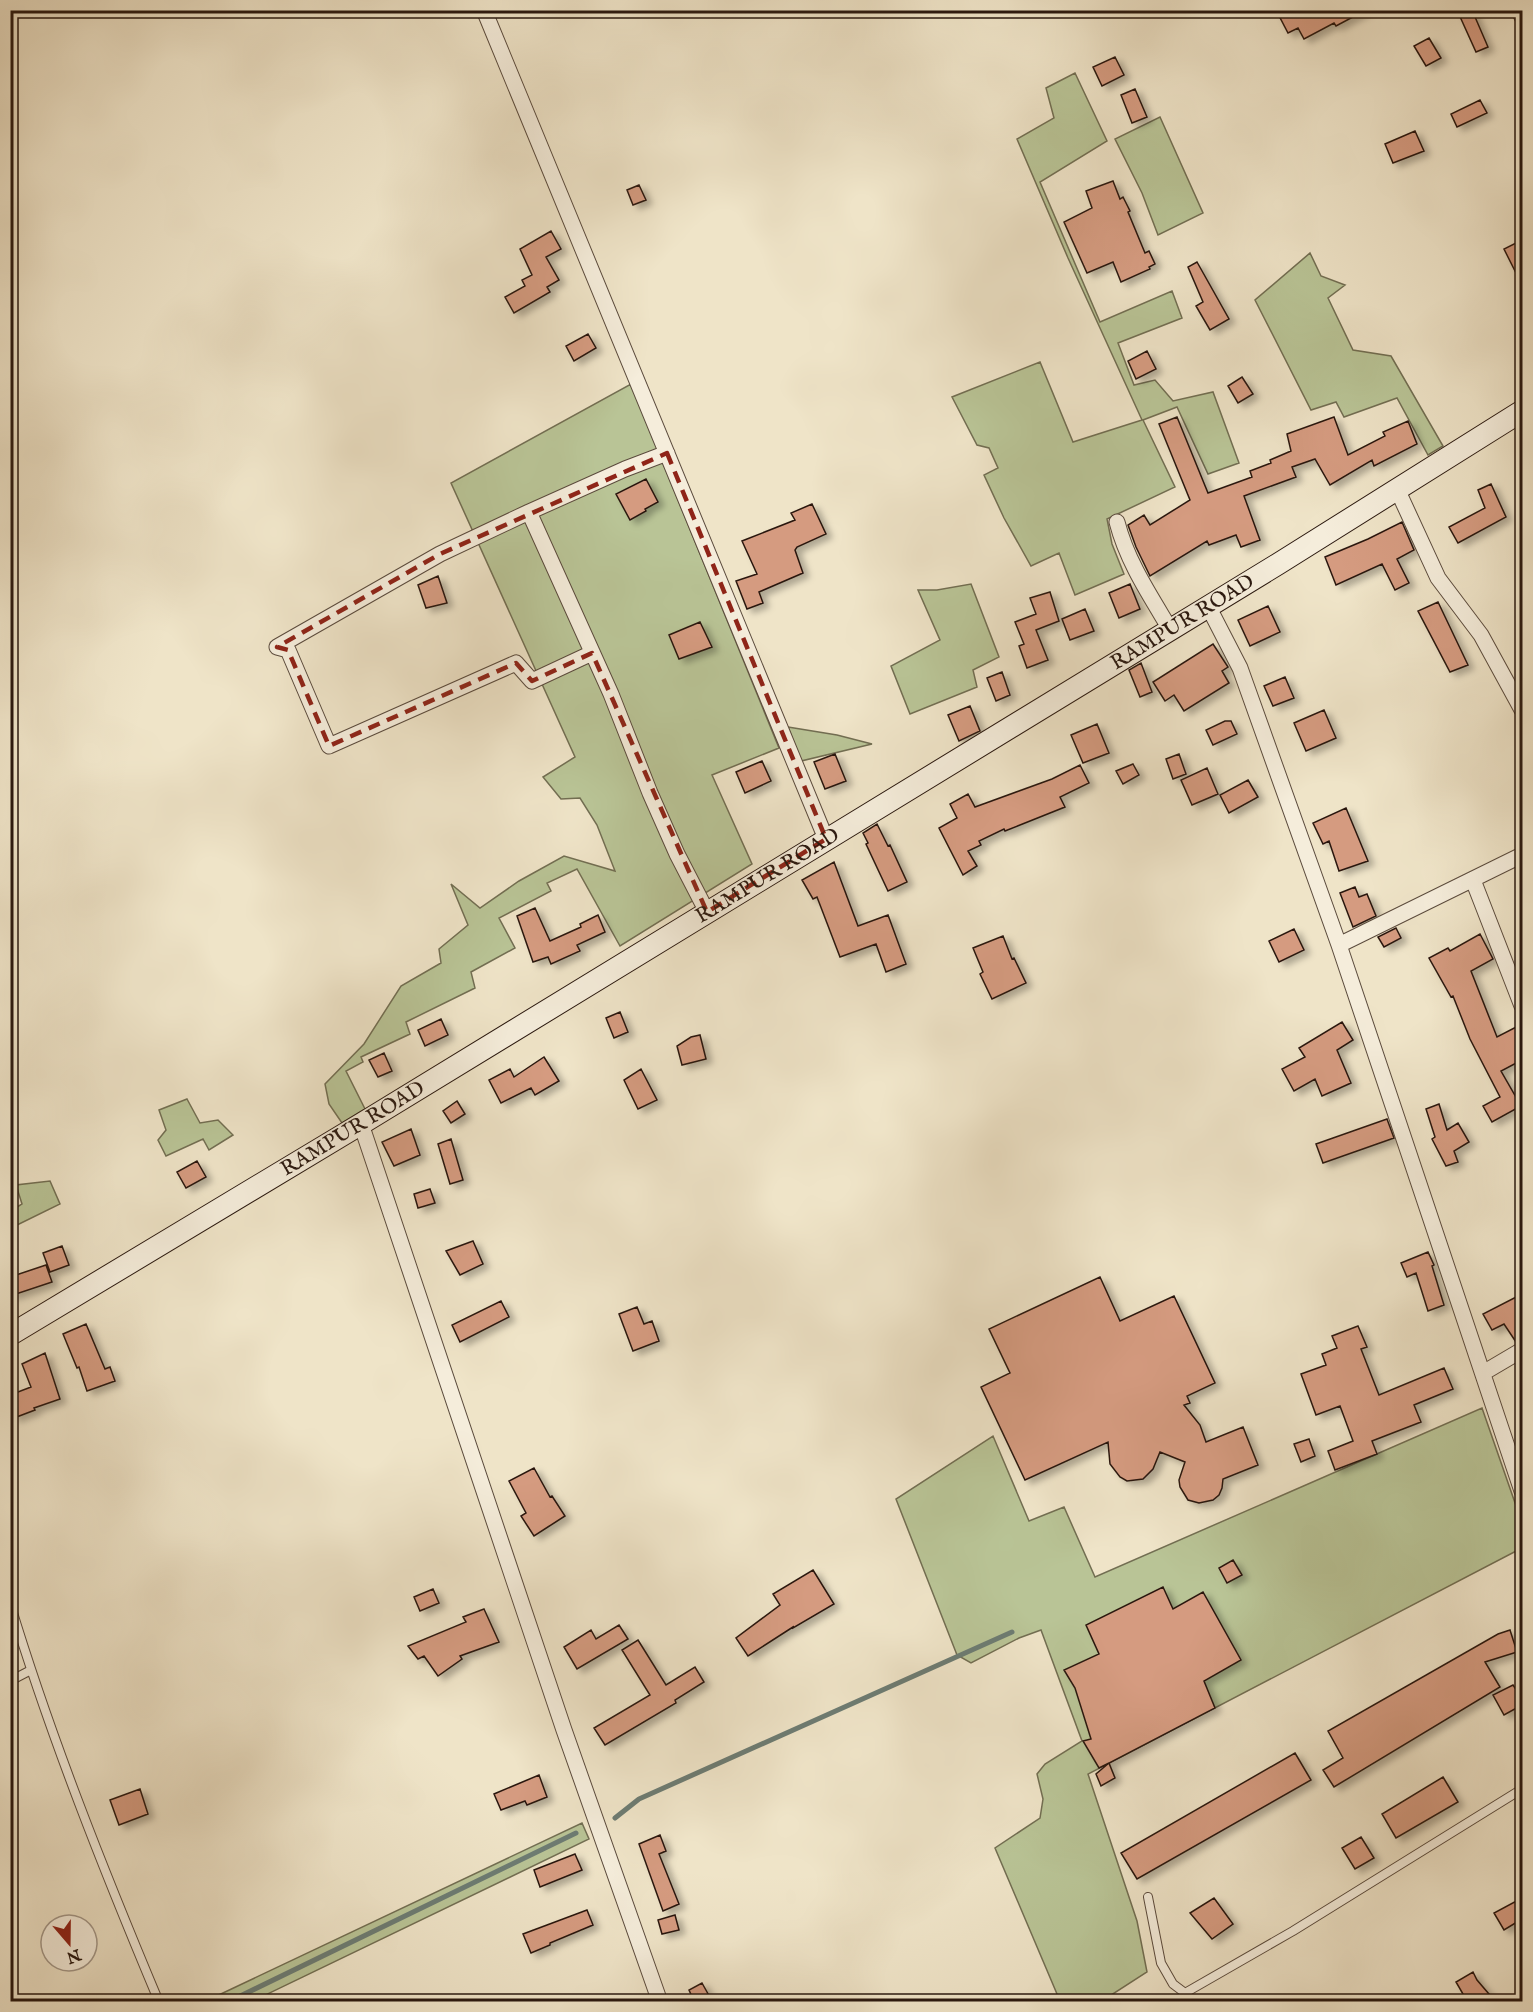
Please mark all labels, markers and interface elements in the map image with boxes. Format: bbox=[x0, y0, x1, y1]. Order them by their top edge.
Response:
street label: RAMPUR ROAD bbox=[1105, 568, 1259, 677]
street label: RAMPUR ROAD bbox=[691, 821, 845, 930]
street label: RAMPUR ROAD bbox=[276, 1075, 430, 1183]
north arrow bbox=[39, 1913, 99, 1973]
text: N bbox=[63, 1943, 84, 1967]

